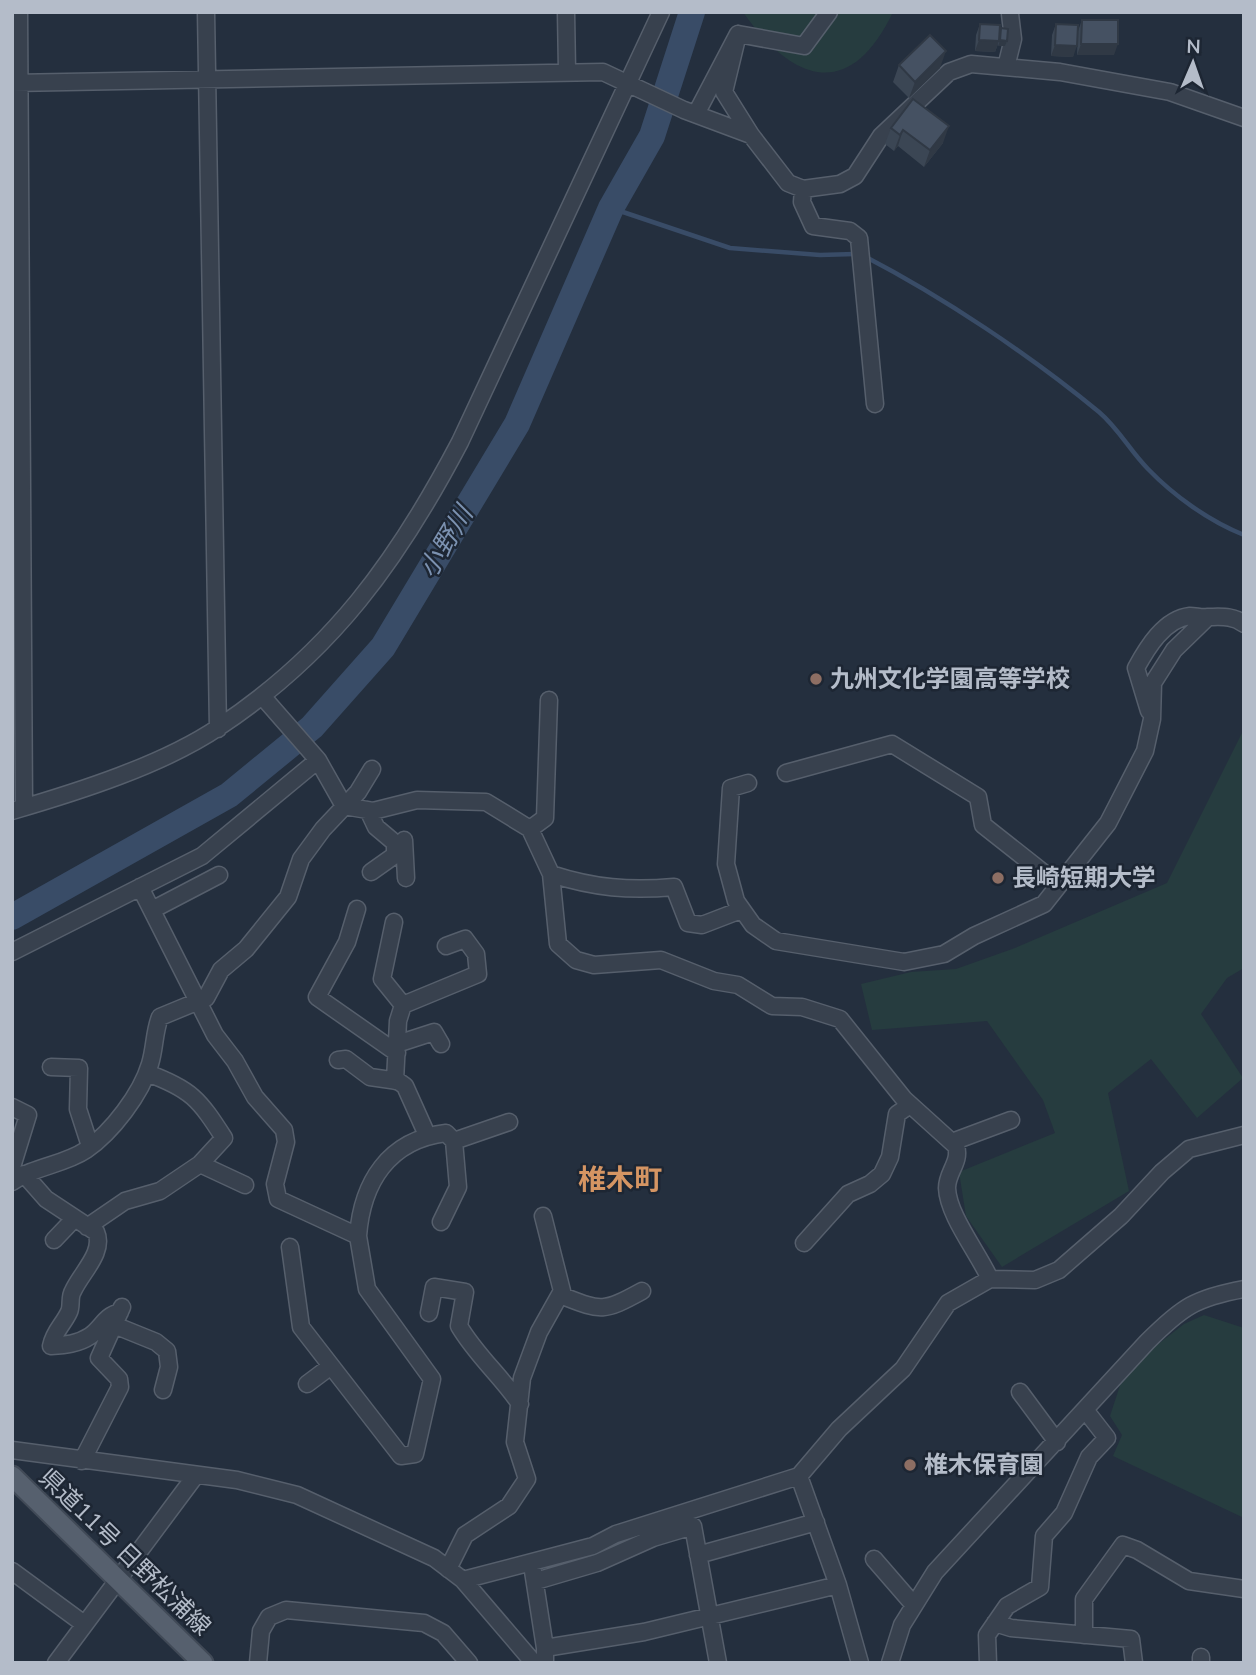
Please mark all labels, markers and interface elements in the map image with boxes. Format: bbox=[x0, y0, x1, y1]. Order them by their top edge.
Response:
north arrow bbox=[1158, 28, 1228, 98]
text: N bbox=[1186, 34, 1201, 60]
water label: 小野川 bbox=[411, 497, 483, 584]
place label: 九州文化学園高等学校 bbox=[830, 663, 1070, 695]
marker: 九州文化学園高等学校 bbox=[808, 671, 824, 687]
place label: 長崎短期大学 bbox=[1012, 862, 1156, 894]
marker: 長崎短期大学 bbox=[990, 870, 1006, 886]
district label: 椎木町 bbox=[578, 1161, 662, 1199]
place label: 椎木保育園 bbox=[924, 1449, 1044, 1481]
marker: 椎木保育園 bbox=[902, 1457, 918, 1473]
street label: 県道11号 日野松浦線 bbox=[32, 1462, 218, 1642]

